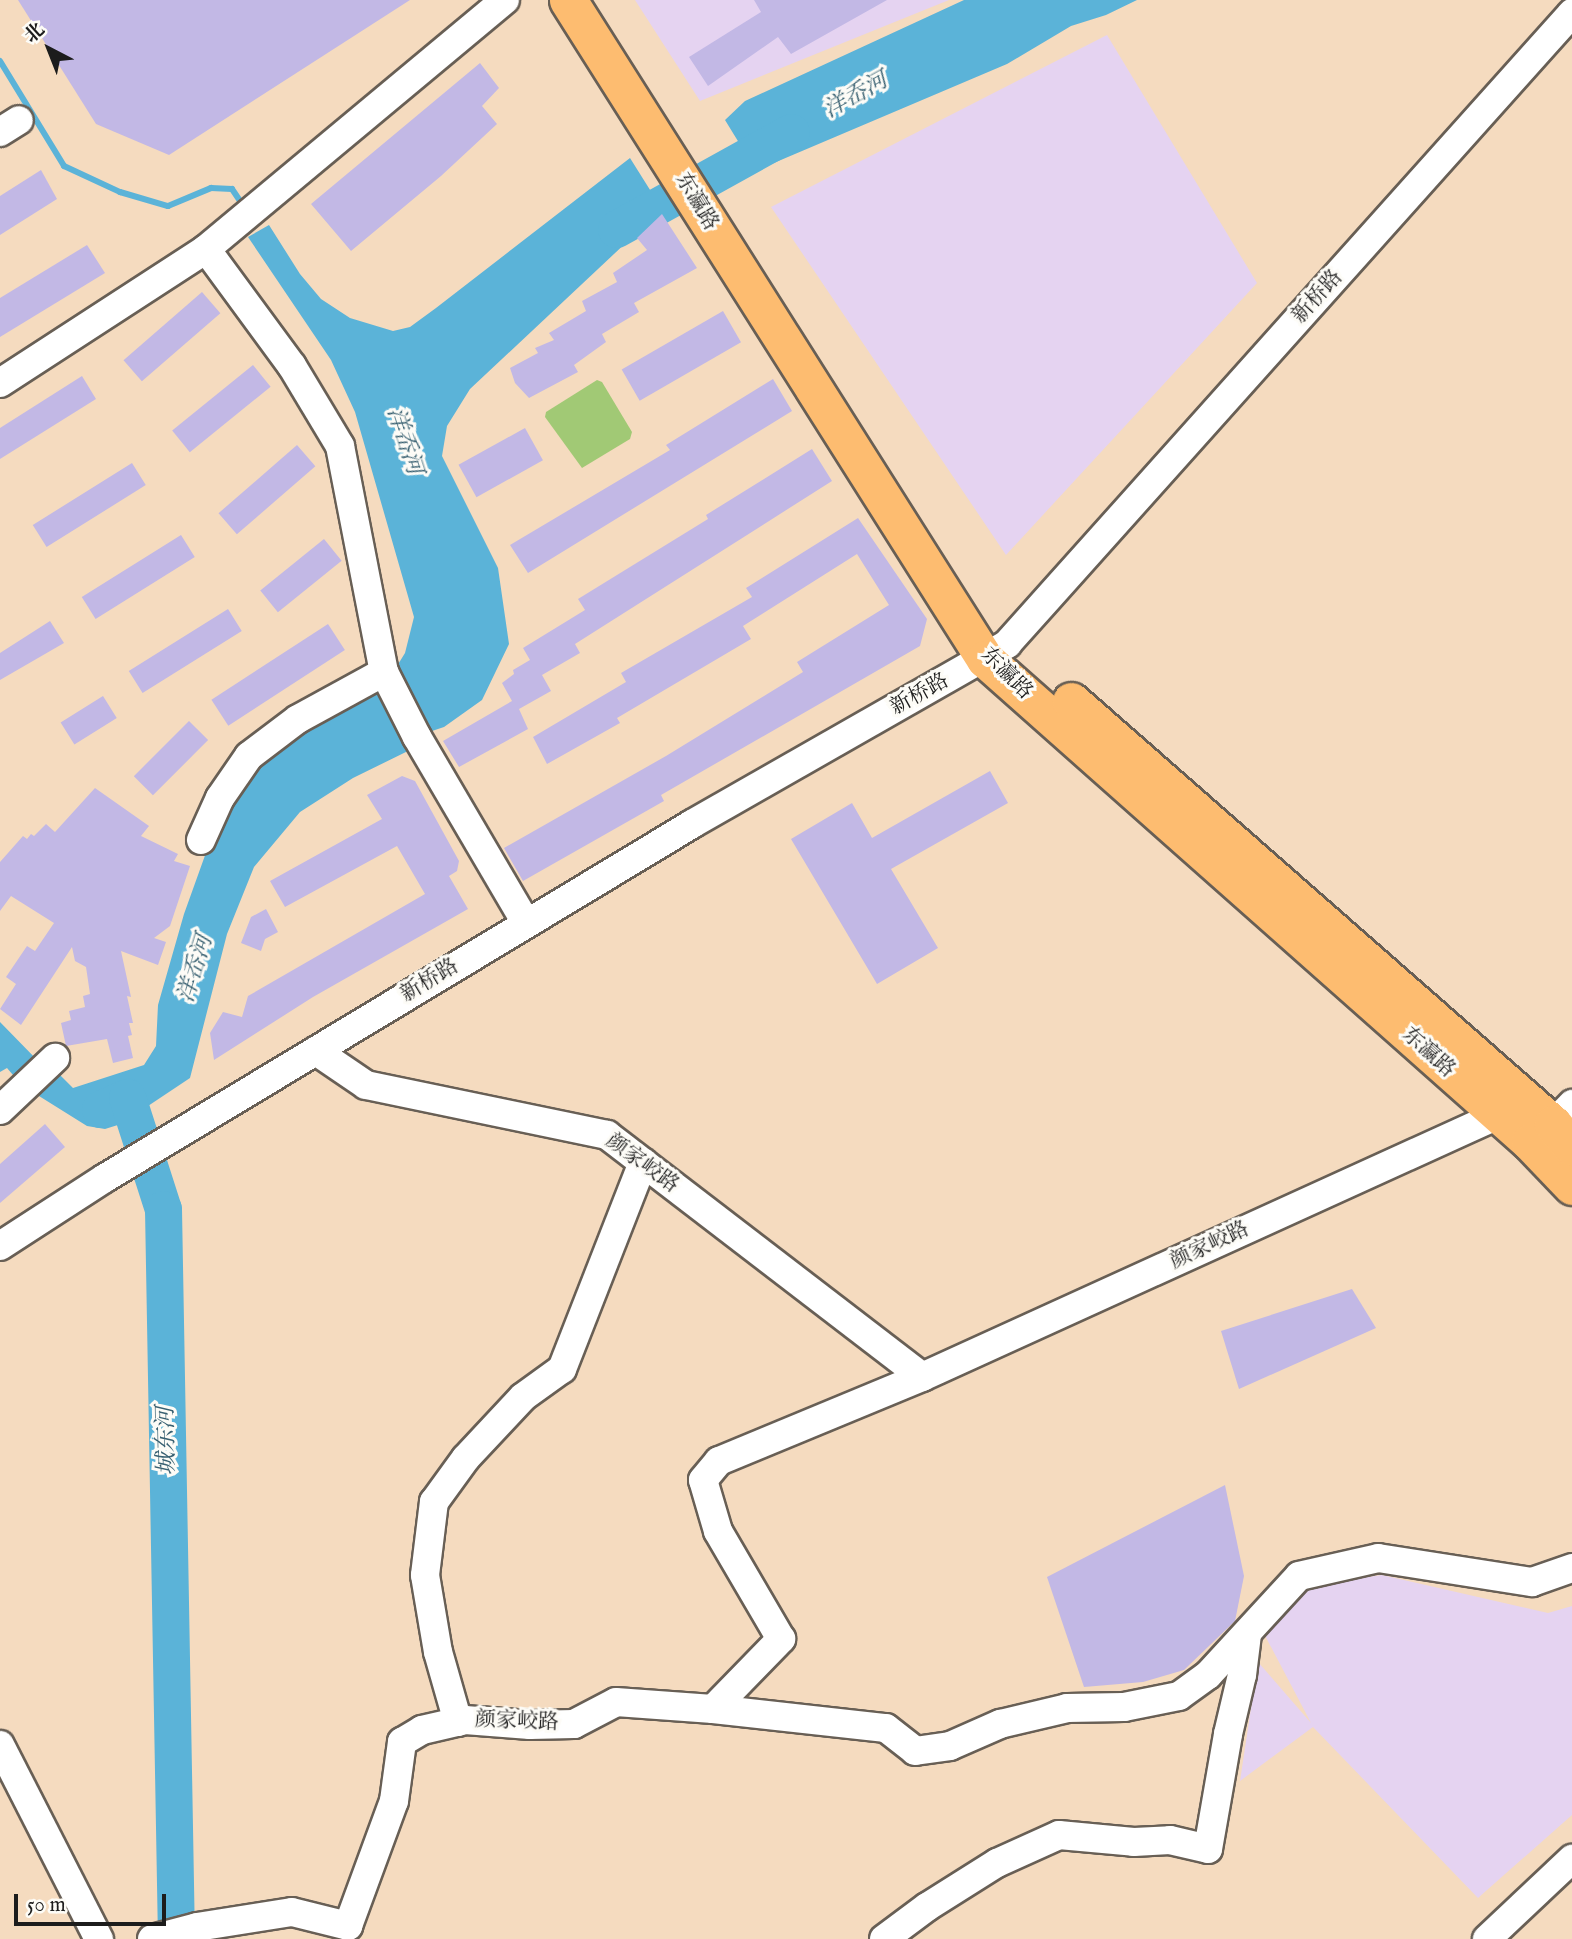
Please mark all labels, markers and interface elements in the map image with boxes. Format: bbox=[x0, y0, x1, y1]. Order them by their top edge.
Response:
north arrow bbox=[14, 14, 84, 84]
text: 北 bbox=[20, 18, 50, 49]
water label: 洋岙河 bbox=[819, 67, 893, 125]
street label: 东瀛路 bbox=[669, 169, 723, 235]
street label: 新桥路 bbox=[1288, 265, 1348, 329]
water label: 洋岙河 bbox=[380, 404, 428, 478]
street label: 东瀛路 bbox=[975, 643, 1037, 705]
street label: 新桥路 bbox=[886, 669, 954, 721]
water label: 洋岙河 bbox=[173, 932, 219, 1006]
street label: 新桥路 bbox=[397, 954, 463, 1008]
street label: 东瀛路 bbox=[1396, 1023, 1460, 1083]
street label: 颜家峧路 bbox=[601, 1129, 683, 1199]
street label: 颜家峧路 bbox=[1167, 1217, 1253, 1275]
water label: 城东河 bbox=[153, 1406, 181, 1476]
street label: 颜家峧路 bbox=[475, 1708, 559, 1736]
scale bar bbox=[18, 1880, 170, 1924]
text: 50 m bbox=[27, 1892, 66, 1919]

